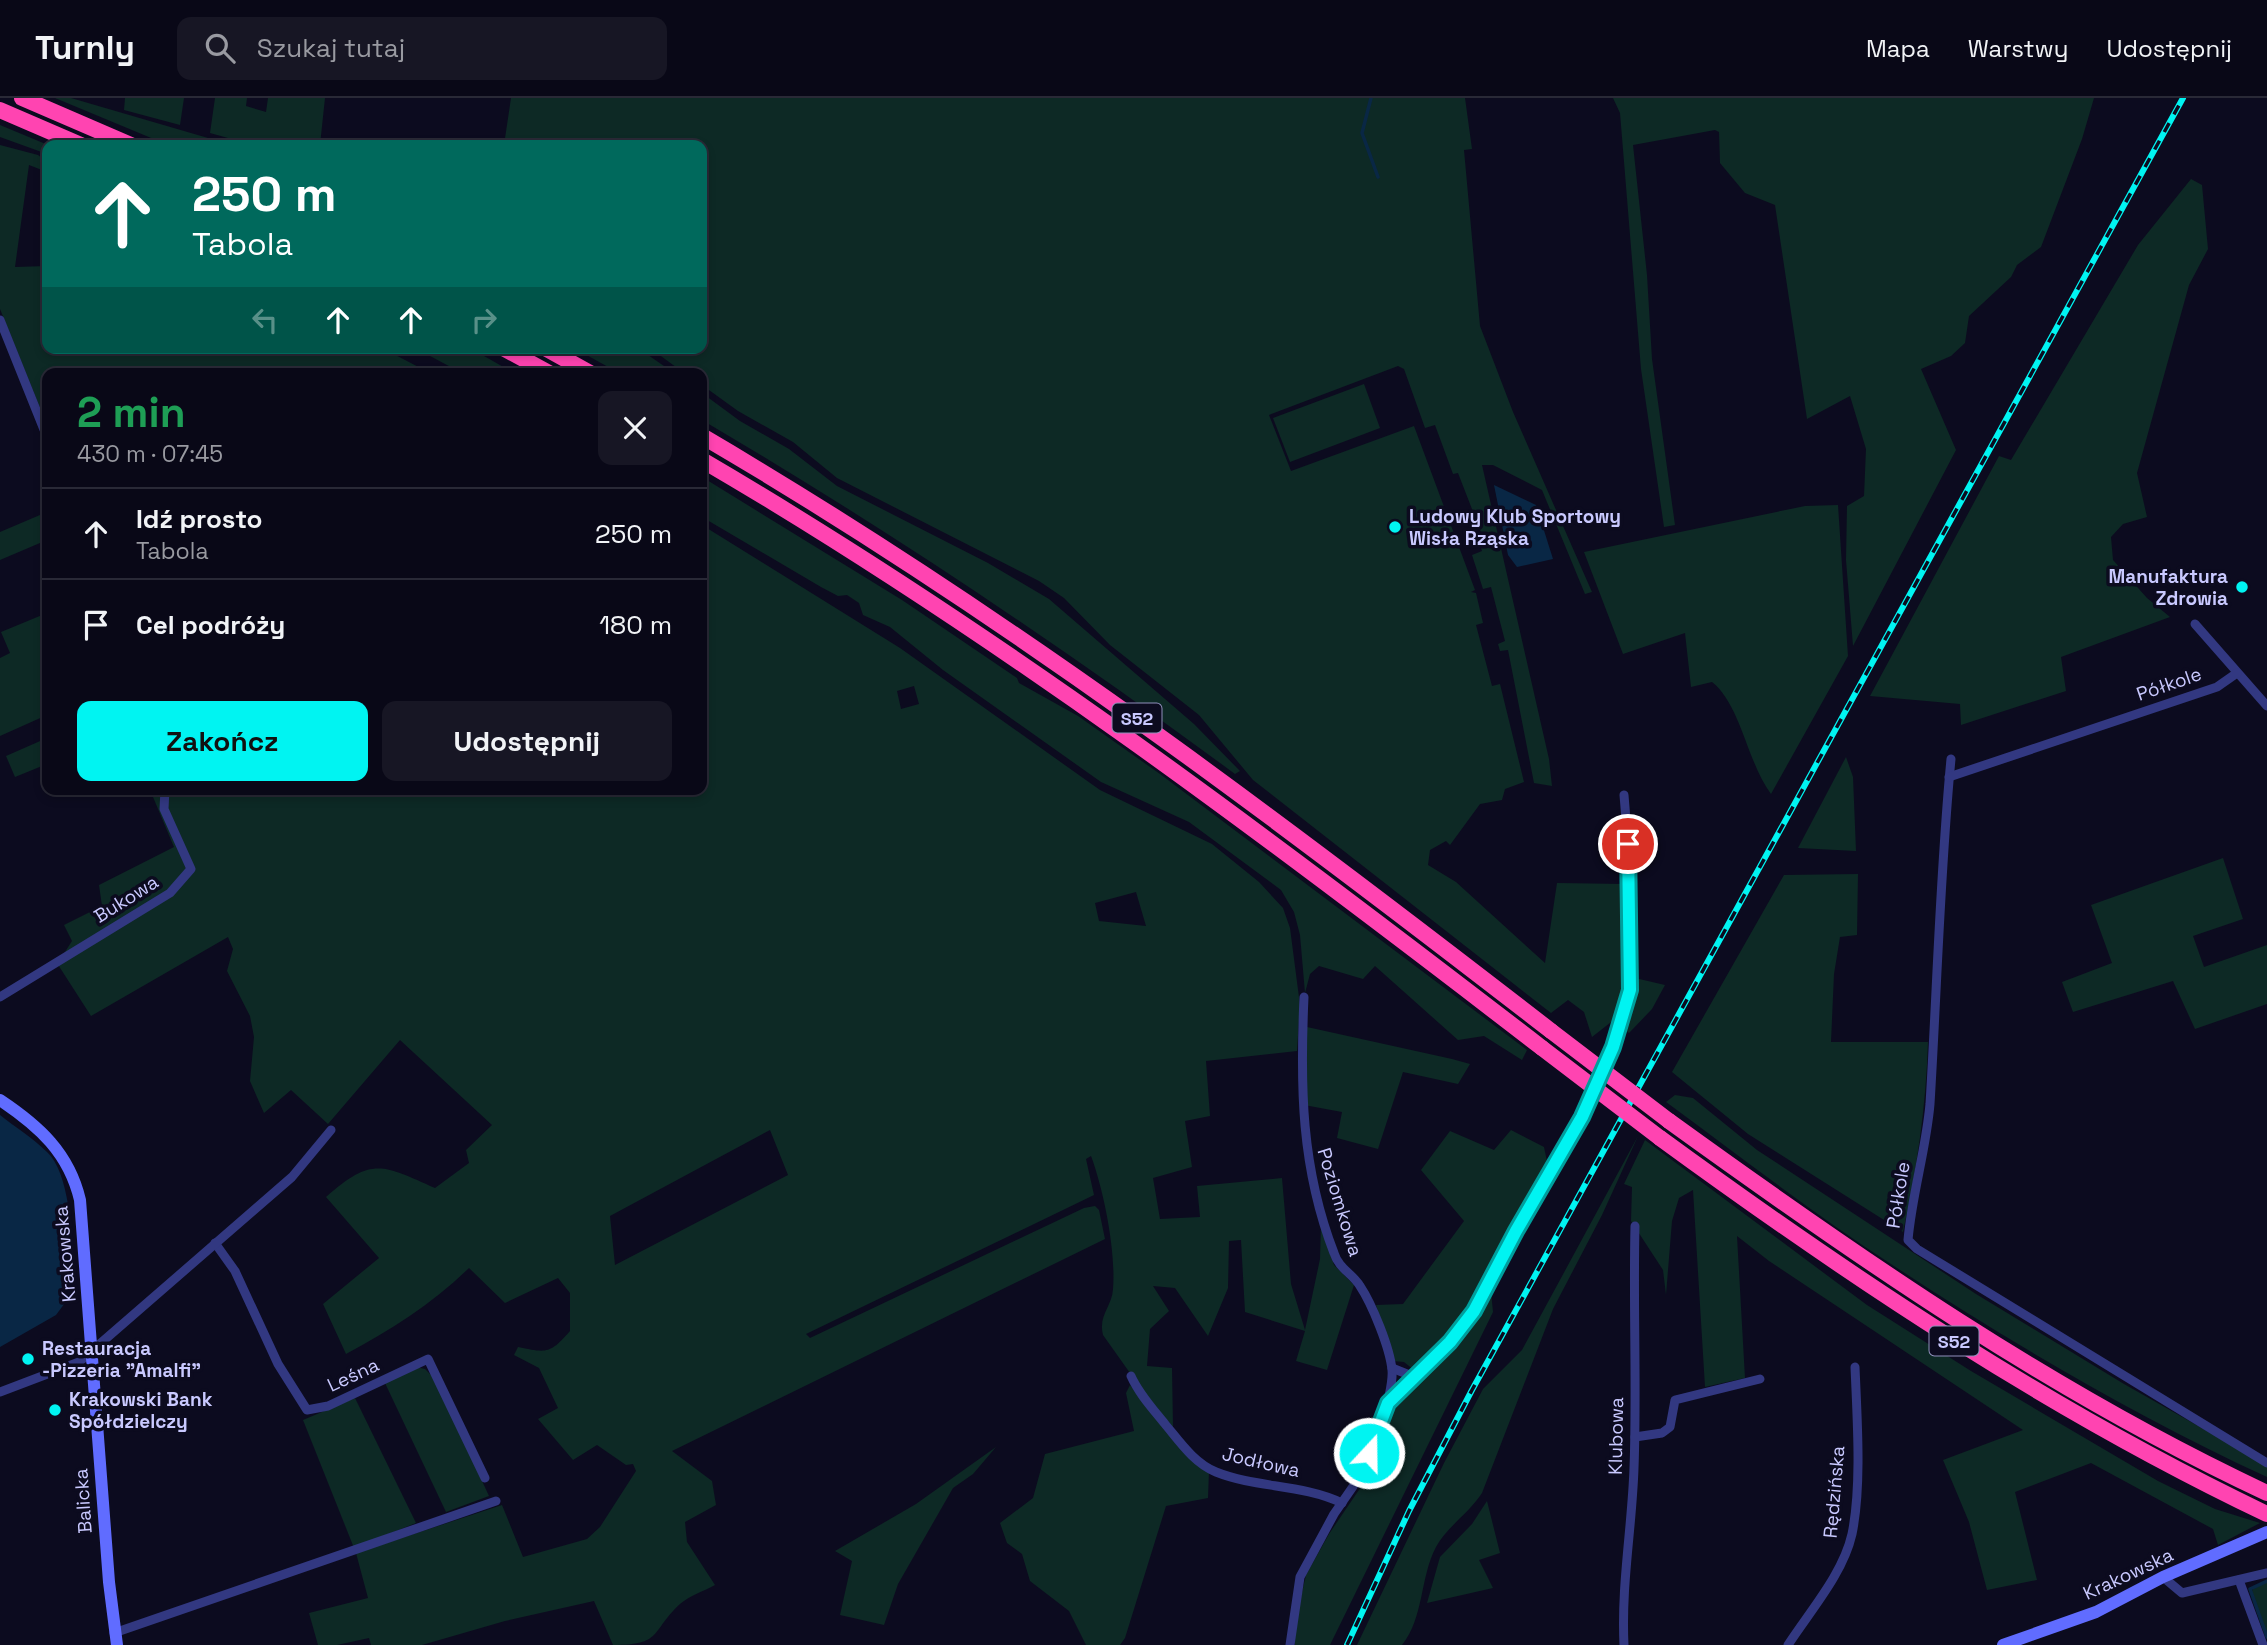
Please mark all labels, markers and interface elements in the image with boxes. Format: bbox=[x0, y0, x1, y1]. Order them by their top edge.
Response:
search box bbox=[177, 17, 667, 80]
text: Turnly bbox=[35, 27, 135, 69]
icon: search bbox=[201, 29, 239, 67]
text: Szukaj tutaj bbox=[257, 31, 405, 65]
text: Mapa bbox=[1866, 33, 1930, 64]
text: Warstwy bbox=[1968, 33, 2069, 64]
text: Udostępnij bbox=[2107, 33, 2232, 64]
text: 250 m bbox=[192, 163, 337, 225]
icon: ahead bbox=[77, 168, 168, 259]
text: Tabola bbox=[192, 224, 293, 264]
icon: left bbox=[246, 301, 284, 339]
icon: ahead bbox=[319, 301, 357, 339]
icon: ahead bbox=[392, 301, 430, 339]
icon: right bbox=[465, 301, 503, 339]
text: 2 min bbox=[77, 386, 186, 439]
button: close bbox=[598, 391, 672, 465]
text: 430 m · 07:45 bbox=[77, 439, 223, 469]
text: Idź prosto bbox=[136, 502, 263, 536]
place label: Ludowy Klub Sportowy Wisła Rząska bbox=[1409, 504, 1621, 551]
icon: ahead bbox=[77, 515, 115, 553]
text: 250 m bbox=[595, 517, 672, 551]
marker: Ludowy Klub Sportowy Wisła Rząska bbox=[1387, 519, 1403, 535]
text: Tabola bbox=[136, 536, 209, 566]
place label: Manufaktura Zdrowia bbox=[2109, 564, 2228, 611]
marker: Manufaktura Zdrowia bbox=[2234, 579, 2250, 595]
icon: arrive bbox=[77, 606, 115, 644]
text: Cel podróży bbox=[136, 608, 285, 642]
text: 180 m bbox=[599, 608, 672, 642]
street label: Półkole bbox=[2133, 661, 2205, 707]
button: Zakończ bbox=[77, 701, 368, 781]
button: Udostępnij bbox=[382, 701, 672, 781]
road number: S52 bbox=[1112, 704, 1162, 732]
pin bbox=[1598, 814, 1658, 874]
icon: arrive bbox=[1609, 825, 1647, 863]
street label: Bukowa bbox=[89, 869, 163, 929]
street label: Poziomkowa bbox=[1312, 1145, 1368, 1259]
street label: Półkole bbox=[1880, 1160, 1916, 1230]
street label: Krakowska bbox=[48, 1205, 82, 1303]
road number: S52 bbox=[1930, 1326, 1979, 1356]
place label: Restauracja -Pizzeria "Amalfi" bbox=[42, 1336, 201, 1383]
marker: Restauracja -Pizzeria "Amalfi" bbox=[20, 1351, 36, 1367]
street label: Leśna bbox=[323, 1352, 383, 1398]
place label: Krakowski Bank Spółdzielczy bbox=[69, 1387, 213, 1434]
street label: Klubowa bbox=[1603, 1397, 1629, 1475]
marker: Krakowski Bank Spółdzielczy bbox=[47, 1402, 63, 1418]
position arrow bbox=[1332, 1416, 1406, 1490]
street label: Jodłowa bbox=[1220, 1441, 1303, 1483]
street label: Rędzińska bbox=[1818, 1445, 1850, 1539]
street label: Balicka bbox=[68, 1468, 98, 1534]
street label: Krakowska bbox=[2079, 1542, 2177, 1606]

